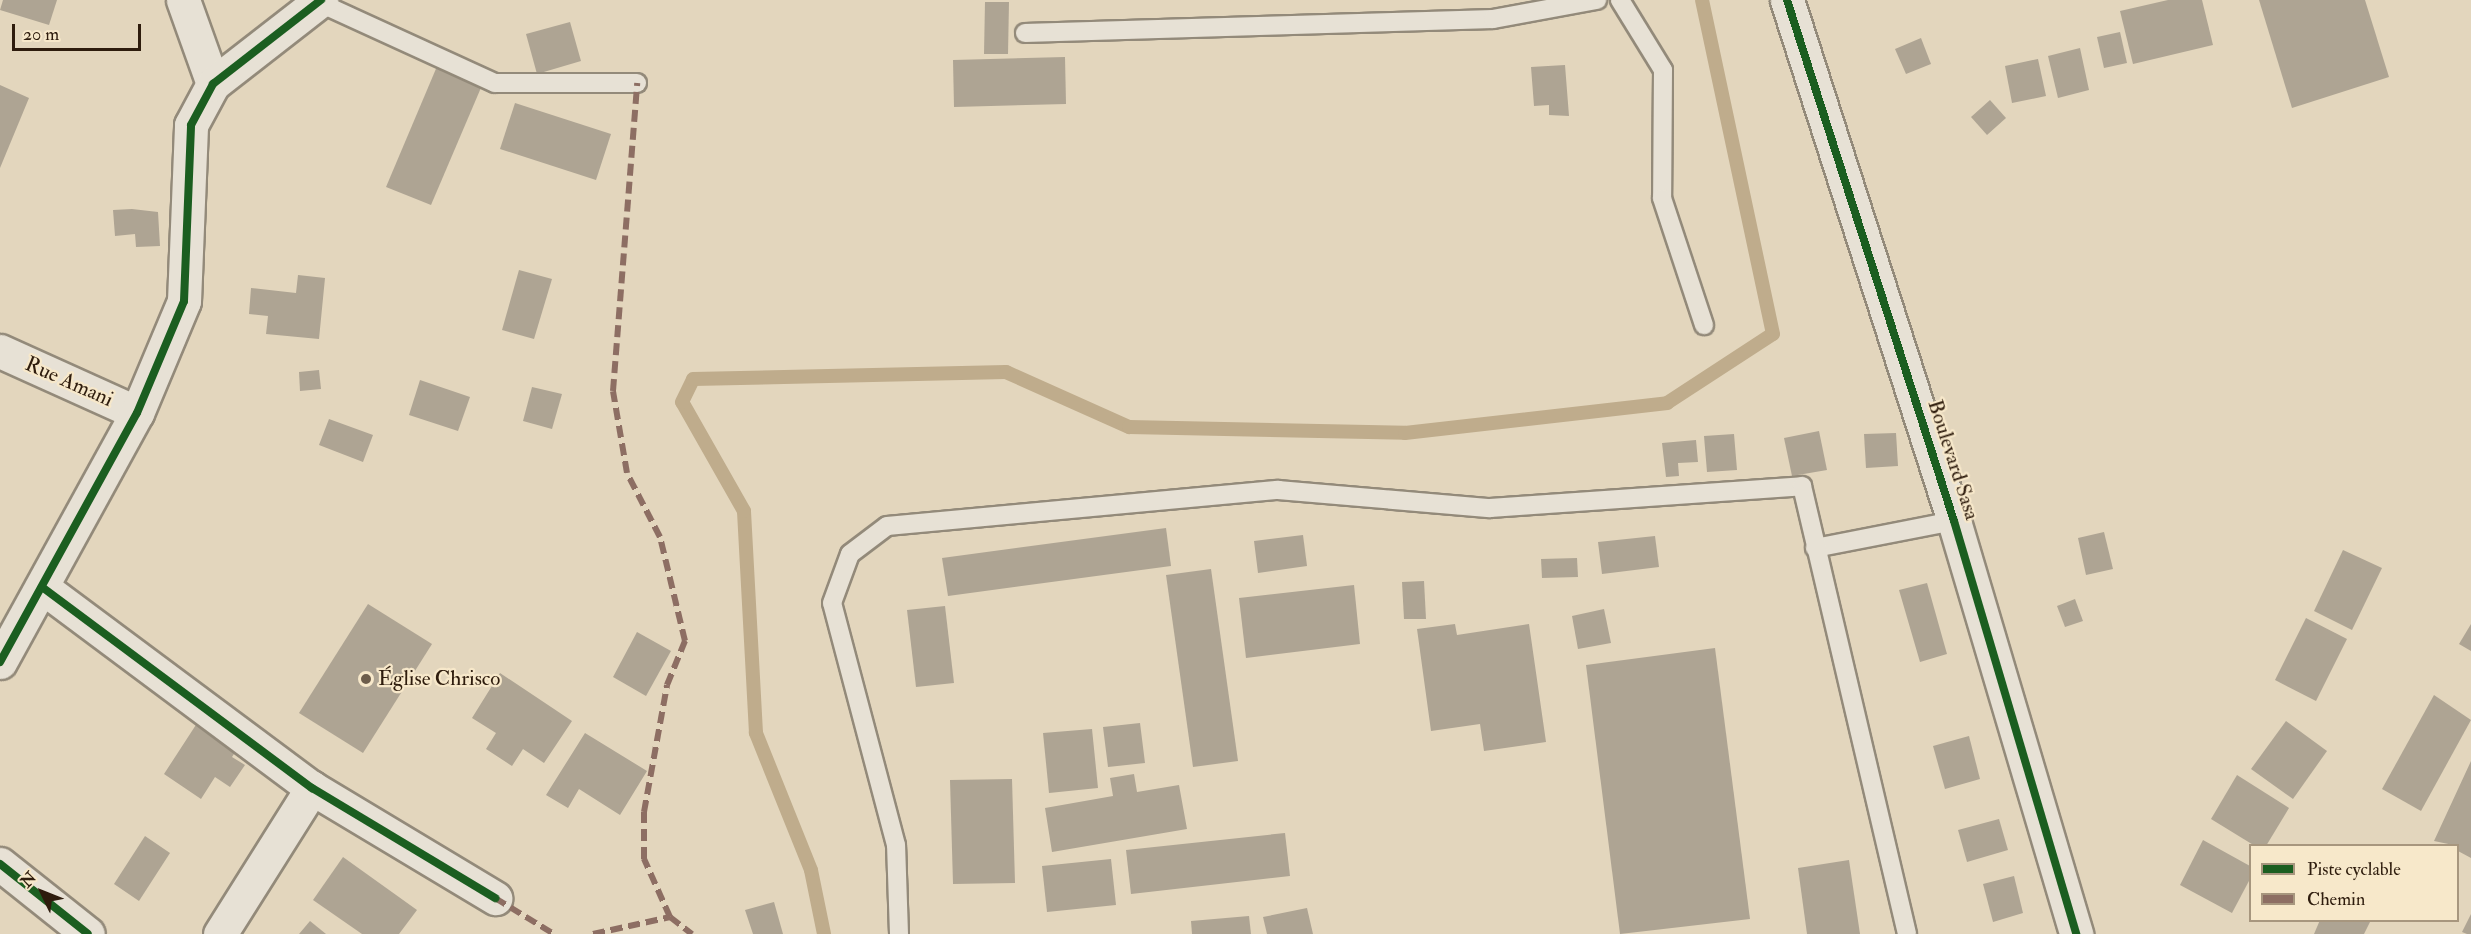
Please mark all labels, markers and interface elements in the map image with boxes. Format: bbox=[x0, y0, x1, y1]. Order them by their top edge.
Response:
scale bar bbox=[15, 12, 144, 50]
text: 20 m bbox=[23, 23, 59, 46]
street label: Rue Amani bbox=[21, 351, 117, 413]
street label: Boulevard Sasa bbox=[1922, 397, 1984, 523]
place label: Église Chrisco bbox=[378, 666, 500, 692]
marker: Église Chrisco bbox=[359, 672, 373, 686]
legend bbox=[2249, 844, 2459, 922]
text: Piste cyclable bbox=[2307, 858, 2401, 881]
north arrow bbox=[12, 862, 72, 922]
text: N bbox=[17, 868, 41, 892]
text: Chemin bbox=[2307, 888, 2365, 911]

